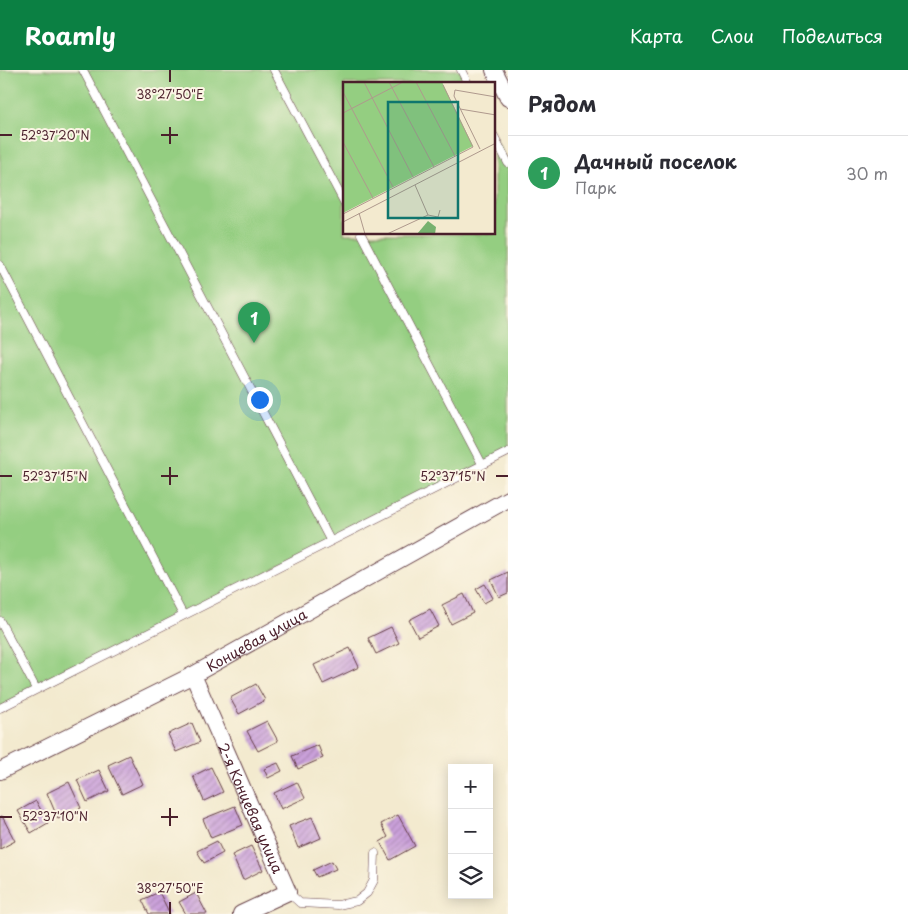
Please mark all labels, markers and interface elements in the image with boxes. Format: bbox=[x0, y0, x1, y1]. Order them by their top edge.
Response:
text: Roamly bbox=[25, 17, 116, 53]
text: Карта bbox=[630, 22, 683, 49]
text: Слои bbox=[711, 22, 754, 49]
text: Поделиться bbox=[782, 22, 883, 49]
inset map bbox=[343, 82, 496, 235]
text: 38°27'50"E bbox=[136, 85, 204, 103]
text: Рядом bbox=[528, 87, 596, 119]
text: 52°37'20"N bbox=[20, 126, 90, 144]
text: Дачный поселок bbox=[575, 147, 737, 175]
text: 1 bbox=[540, 161, 548, 185]
text: 30 m bbox=[846, 161, 888, 185]
text: Парк bbox=[575, 175, 616, 199]
pin: 1 bbox=[238, 302, 270, 343]
your location bbox=[247, 387, 273, 413]
text: 52°37'15"N bbox=[22, 467, 88, 485]
text: 52°37'15"N bbox=[420, 467, 486, 485]
street label: Концевая улица bbox=[202, 603, 310, 676]
street label: 2-я Концевая улица bbox=[213, 739, 289, 877]
map controls bbox=[448, 764, 493, 899]
button: + bbox=[448, 764, 493, 809]
text: 52°37'10"N bbox=[22, 807, 88, 825]
button: − bbox=[448, 809, 493, 854]
button: layers bbox=[448, 854, 493, 899]
text: 38°27'50"E bbox=[136, 879, 204, 897]

